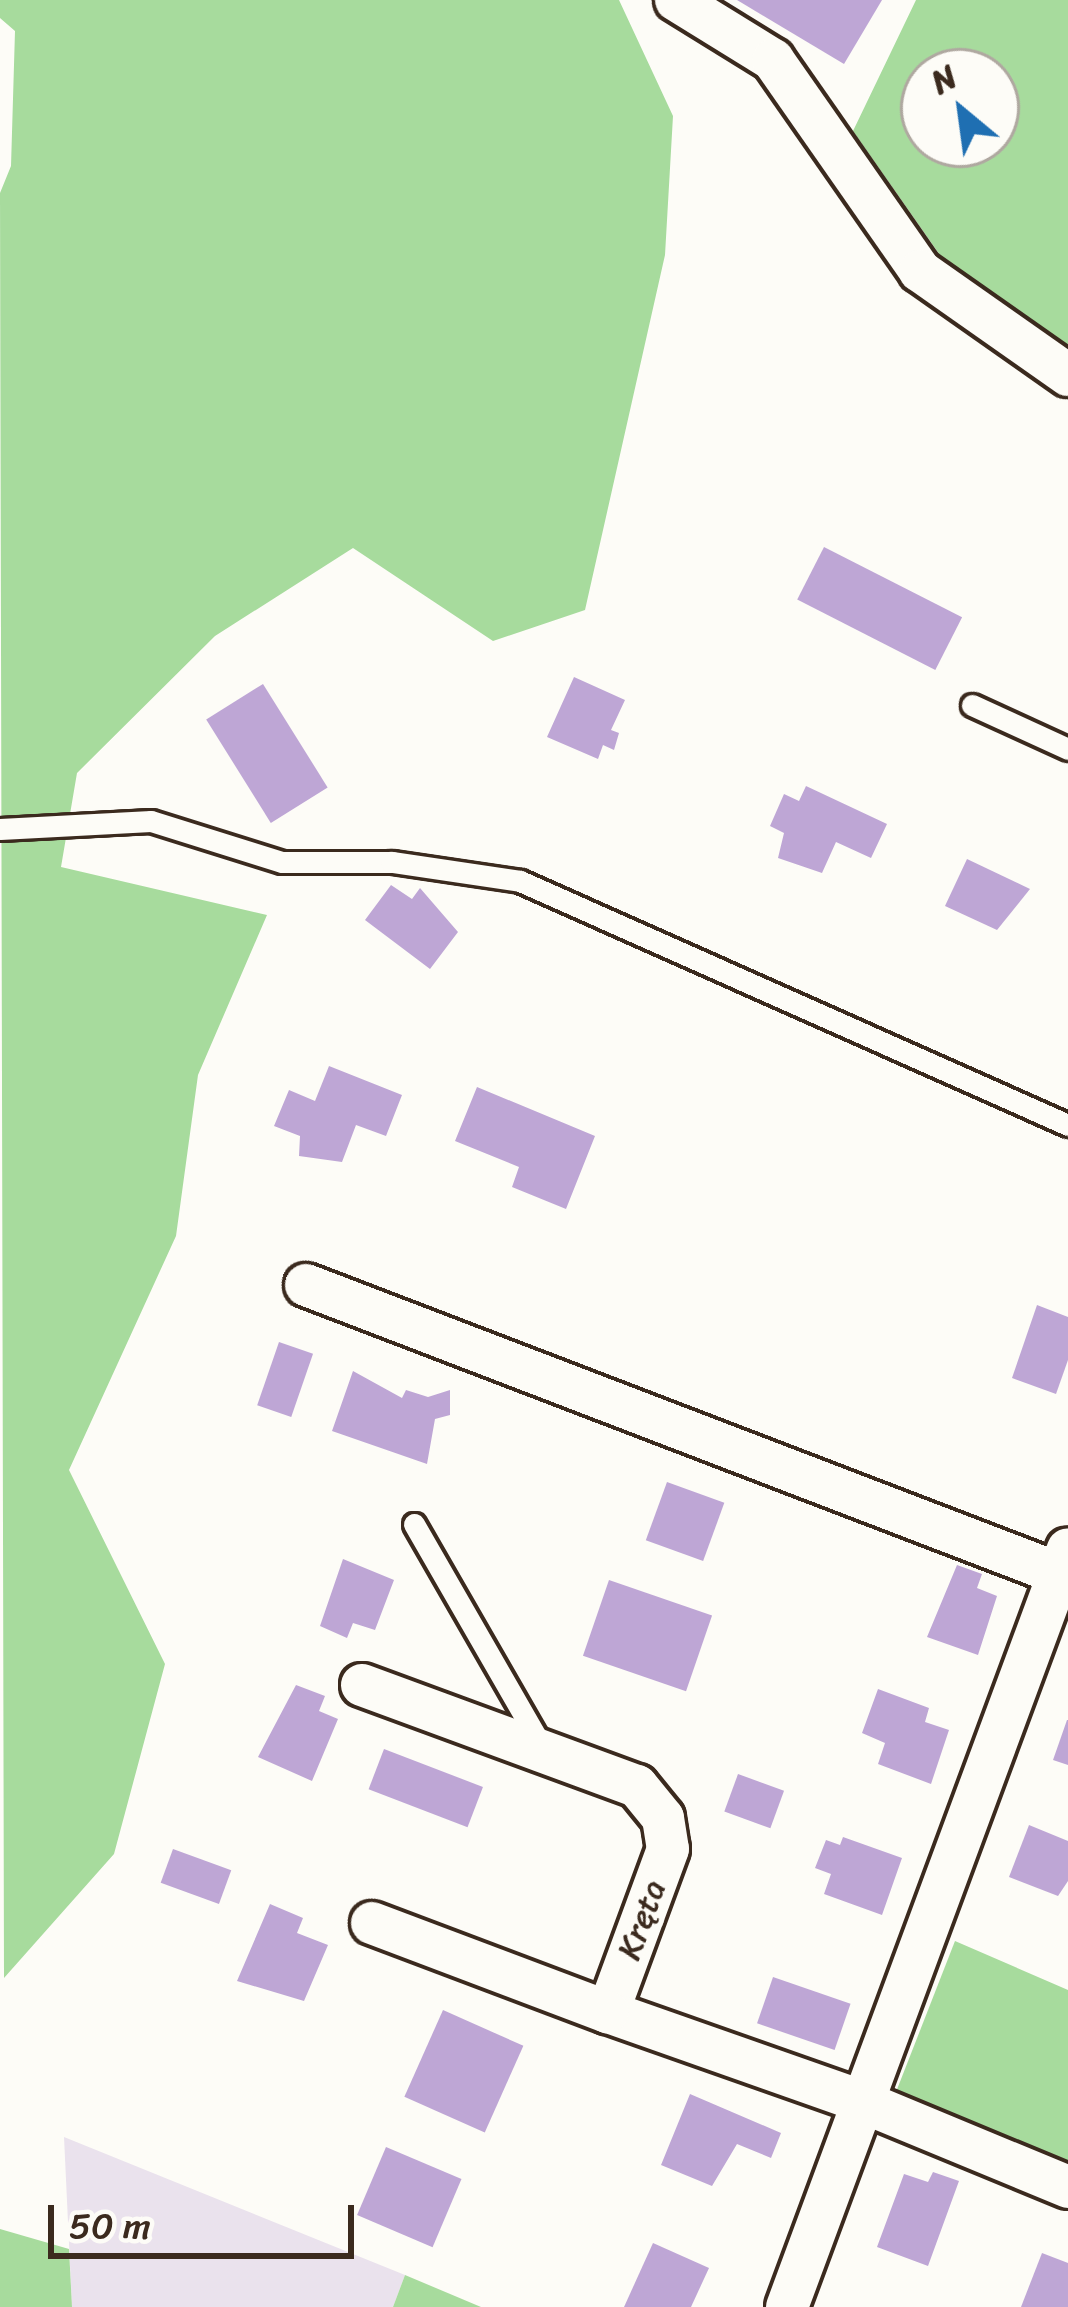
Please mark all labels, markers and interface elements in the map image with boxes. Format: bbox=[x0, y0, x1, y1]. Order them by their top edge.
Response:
north arrow bbox=[900, 48, 1020, 168]
text: N bbox=[920, 48, 968, 110]
street label: Kręta bbox=[609, 1875, 675, 1965]
scale bar bbox=[54, 2181, 360, 2255]
text: 50 m bbox=[69, 2194, 151, 2258]

